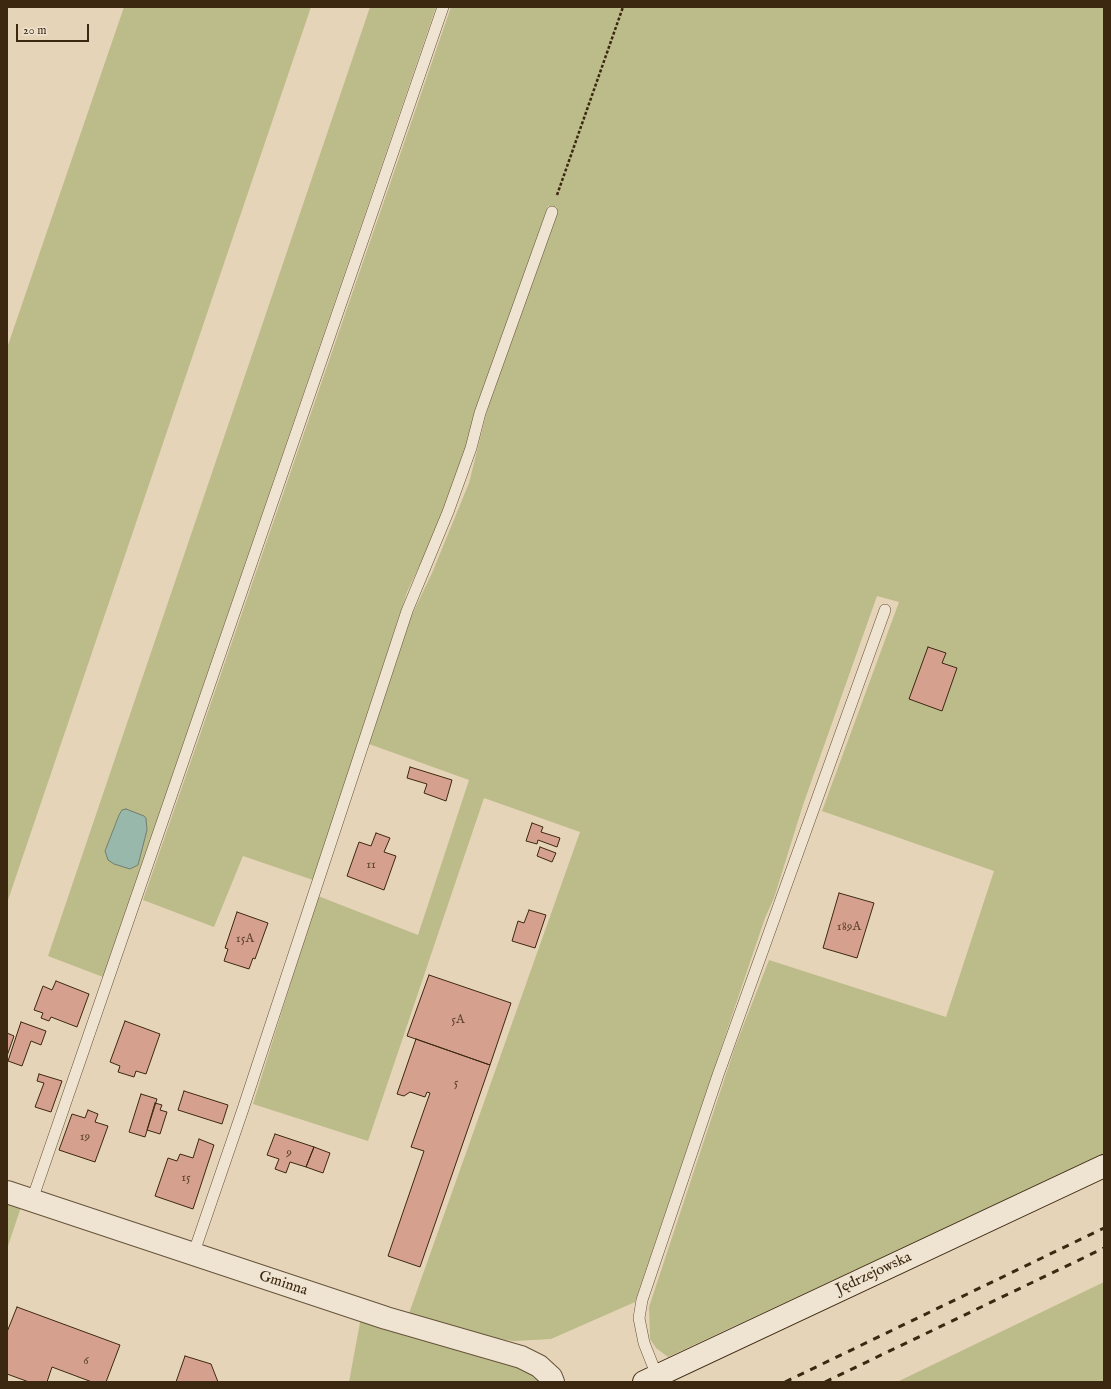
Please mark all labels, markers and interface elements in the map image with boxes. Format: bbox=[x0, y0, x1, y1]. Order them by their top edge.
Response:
scale bar bbox=[18, 16, 91, 42]
text: 20 m bbox=[23, 23, 46, 38]
house number: 11 bbox=[366, 857, 376, 873]
house number: 189A bbox=[837, 919, 861, 935]
house number: 15A bbox=[236, 931, 254, 947]
house number: 5A bbox=[451, 1012, 465, 1028]
house number: 5 bbox=[454, 1075, 458, 1091]
house number: 19 bbox=[80, 1129, 90, 1145]
house number: 9 bbox=[286, 1145, 292, 1161]
house number: 15 bbox=[181, 1170, 191, 1186]
street label: Jędrzejowska bbox=[833, 1249, 915, 1299]
street label: Gminna bbox=[256, 1268, 310, 1300]
house number: 6 bbox=[83, 1353, 89, 1369]

